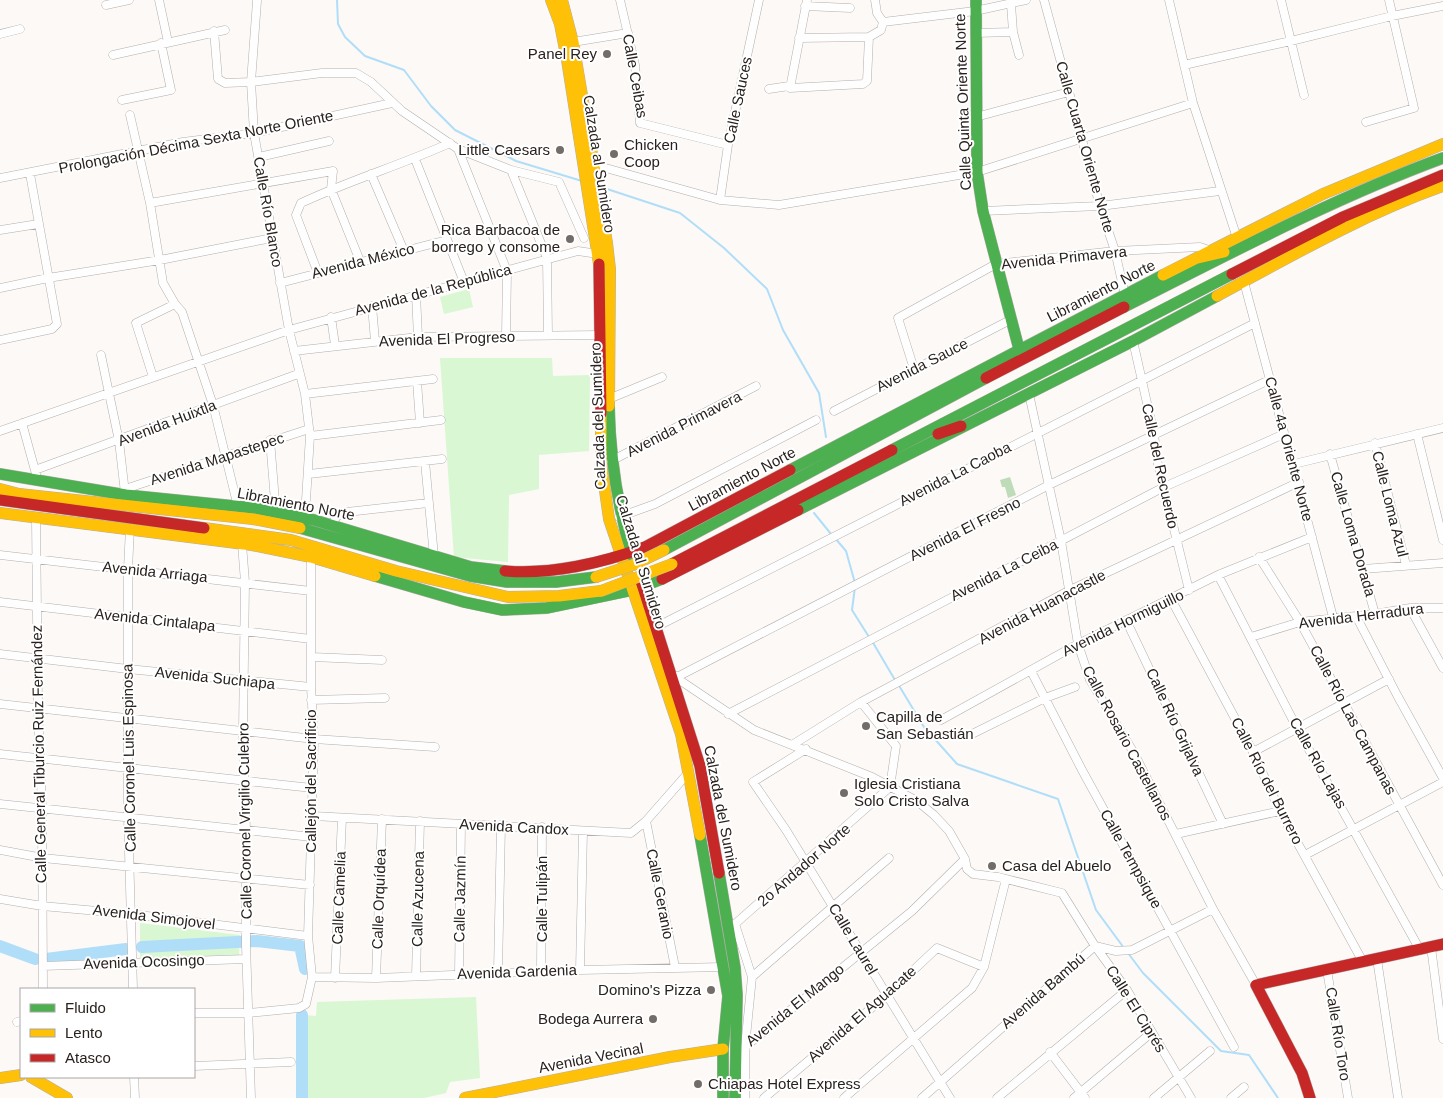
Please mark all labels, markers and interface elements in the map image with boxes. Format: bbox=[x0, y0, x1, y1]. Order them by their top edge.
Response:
street label: Calle Quinta Oriente Norte bbox=[951, 13, 974, 191]
street label: Calle Ceibas bbox=[620, 33, 651, 119]
place label: Panel Rey bbox=[528, 45, 597, 62]
marker: Panel Rey bbox=[601, 48, 613, 60]
street label: Calle Sauces bbox=[720, 55, 755, 145]
street label: Calle Cuarta Oriente Norte bbox=[1053, 59, 1118, 235]
street label: Calzada al Sumidero bbox=[580, 94, 619, 234]
street label: Prolongación Décima Sexta Norte Oriente bbox=[57, 107, 335, 177]
place label: Chicken Coop bbox=[624, 136, 678, 170]
place label: Little Caesars bbox=[458, 141, 550, 158]
marker: Little Caesars bbox=[554, 144, 566, 156]
marker: Chicken Coop bbox=[608, 148, 620, 160]
street label: Calle Río Blanco bbox=[250, 155, 287, 268]
place label: Rica Barbacoa de borrego y consome bbox=[432, 221, 560, 255]
marker: Rica Barbacoa de borrego y consome bbox=[564, 233, 576, 245]
street label: Avenida México bbox=[310, 239, 416, 282]
street label: Avenida Primavera bbox=[1000, 242, 1128, 273]
street label: Libramiento Norte bbox=[1044, 256, 1158, 325]
street label: Avenida de la República bbox=[353, 260, 514, 319]
street label: Avenida El Progreso bbox=[378, 328, 515, 349]
street label: Avenida Sauce bbox=[873, 334, 970, 395]
street label: Calzada del Sumidero bbox=[586, 342, 609, 490]
street label: Calle 4a Oriente Norte bbox=[1262, 375, 1317, 523]
street label: Avenida Primavera bbox=[624, 387, 745, 460]
street label: Avenida Huixtla bbox=[115, 396, 219, 449]
street label: Calle del Recuerdo bbox=[1139, 402, 1182, 530]
street label: Avenida Mapastepec bbox=[148, 429, 286, 488]
street label: Avenida La Caoba bbox=[896, 438, 1014, 509]
street label: Libramiento Norte bbox=[685, 443, 798, 514]
street label: Calle Loma Azul bbox=[1369, 449, 1412, 559]
street label: Calle Loma Dorada bbox=[1327, 469, 1380, 599]
street label: Libramiento Norte bbox=[236, 484, 356, 523]
street label: Calzada al Sumidero bbox=[613, 493, 670, 631]
street label: Avenida El Fresno bbox=[906, 493, 1023, 564]
street label: Avenida La Ceiba bbox=[947, 535, 1061, 604]
street label: Avenida Arriaga bbox=[102, 558, 209, 586]
street label: Avenida Huanacastle bbox=[975, 566, 1108, 647]
street label: Avenida Hormiguillo bbox=[1059, 586, 1186, 659]
street label: Avenida Herradura bbox=[1298, 599, 1425, 632]
street label: Avenida Cintalapa bbox=[94, 605, 217, 634]
street label: Calle General Tiburcio Ruiz Fernández bbox=[28, 625, 49, 883]
street label: Calle Río Las Campanas bbox=[1307, 642, 1400, 797]
street label: Calle Coronel Luis Espinosa bbox=[118, 663, 139, 852]
street label: Avenida Suchiapa bbox=[154, 663, 277, 692]
street label: Calle Rosario Castellanos bbox=[1079, 663, 1175, 823]
street label: Calle Río Grijalva bbox=[1143, 665, 1208, 779]
place label: Capilla de San Sebastián bbox=[876, 708, 974, 742]
street label: Callejón del Sacrificio bbox=[302, 709, 319, 853]
street label: Calle Río Lajas bbox=[1286, 714, 1351, 811]
street label: Calle Río del Burrero bbox=[1228, 715, 1307, 847]
marker: Capilla de San Sebastián bbox=[860, 720, 872, 732]
street label: Calle Coronel Virgilio Culebro bbox=[234, 723, 255, 919]
street label: Calzada del Sumidero bbox=[701, 744, 746, 892]
place label: Iglesia Cristiana Solo Cristo Salva bbox=[854, 775, 970, 809]
marker: Iglesia Cristiana Solo Cristo Salva bbox=[838, 787, 850, 799]
street label: Calle Tempsique bbox=[1097, 806, 1166, 911]
street label: Avenida Candox bbox=[459, 815, 570, 838]
street label: 2o Andador Norte bbox=[754, 820, 854, 910]
street label: Calle Geranio bbox=[643, 847, 678, 941]
street label: Calle Orquídea bbox=[368, 848, 389, 950]
street label: Calle Camelia bbox=[328, 850, 349, 945]
street label: Calle Azucena bbox=[408, 850, 427, 947]
street label: Calle Jazmín bbox=[450, 855, 469, 942]
street label: Calle Tulipán bbox=[533, 856, 550, 942]
place label: Casa del Abuelo bbox=[1002, 857, 1111, 874]
marker: Casa del Abuelo bbox=[986, 860, 998, 872]
street label: Calle Laurel bbox=[826, 900, 881, 977]
street label: Avenida Simojovel bbox=[92, 901, 216, 932]
street label: Avenida Bambú bbox=[997, 950, 1088, 1032]
street label: Avenida Ocosingo bbox=[83, 951, 205, 972]
street label: Avenida El Mango bbox=[742, 960, 847, 1049]
street label: Avenida Gardenia bbox=[457, 961, 578, 982]
street label: Avenida El Aguacate bbox=[804, 962, 919, 1065]
street label: Calle El Ciprés bbox=[1103, 962, 1170, 1055]
place label: Domino's Pizza bbox=[598, 981, 702, 998]
marker: Domino's Pizza bbox=[705, 984, 717, 996]
street label: Calle Río Toro bbox=[1323, 986, 1354, 1082]
legend bbox=[20, 988, 195, 1078]
text: Fluido bbox=[65, 999, 106, 1016]
place label: Bodega Aurrera bbox=[538, 1010, 644, 1027]
marker: Bodega Aurrera bbox=[647, 1013, 659, 1025]
text: Lento bbox=[65, 1024, 103, 1041]
street label: Avenida Vecinal bbox=[537, 1039, 645, 1076]
text: Atasco bbox=[65, 1049, 111, 1066]
place label: Chiapas Hotel Express bbox=[708, 1075, 861, 1092]
marker: Chiapas Hotel Express bbox=[692, 1078, 704, 1090]

